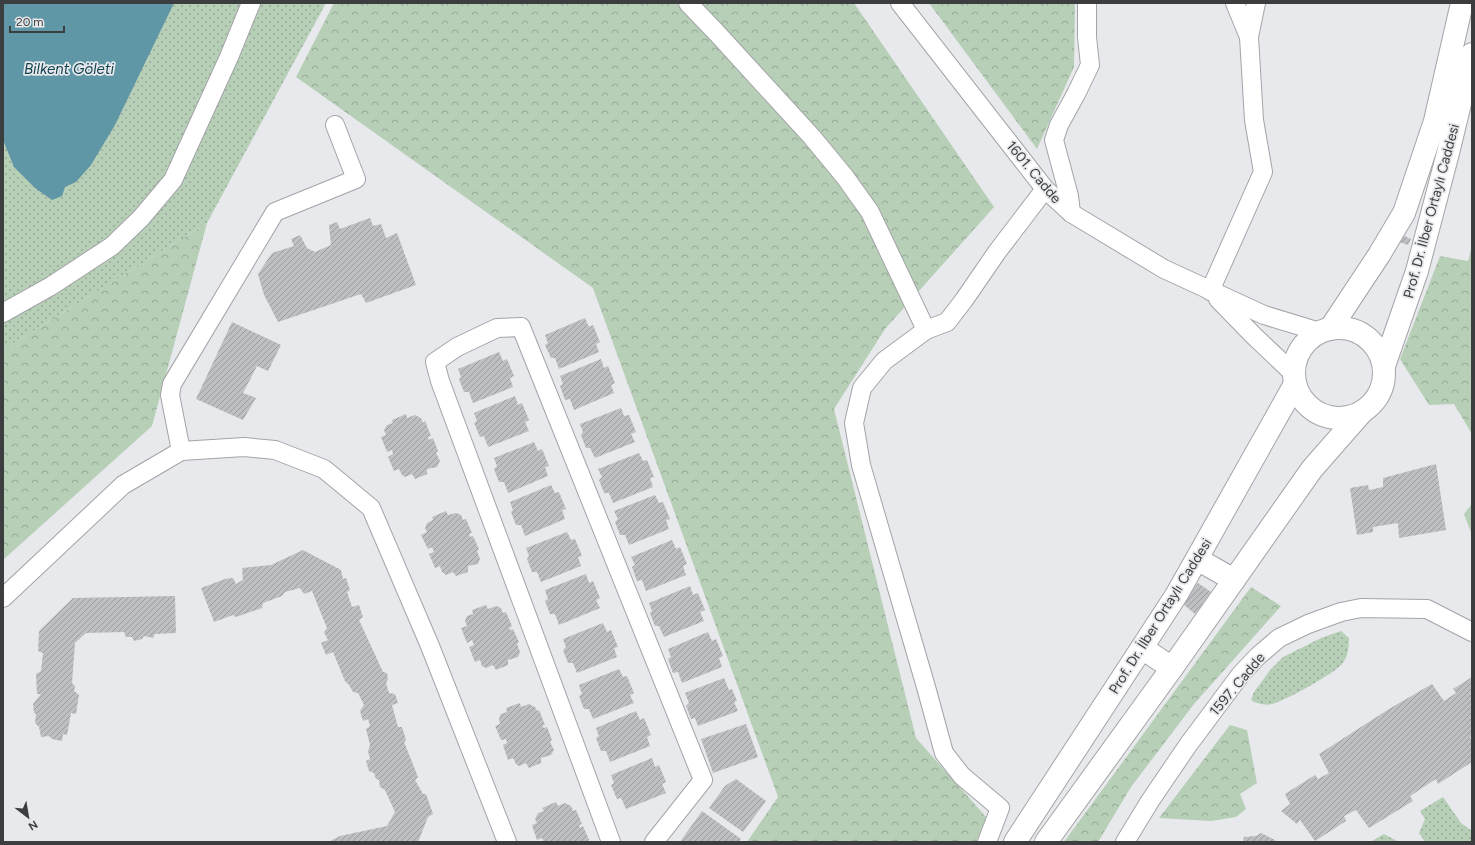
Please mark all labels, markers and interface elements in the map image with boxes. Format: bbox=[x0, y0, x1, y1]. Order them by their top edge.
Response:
scale bar bbox=[10, 8, 64, 34]
text: 20 m bbox=[16, 15, 44, 29]
water label: Bilkent Göleti bbox=[24, 60, 115, 78]
street label: Prof. Dr. İlber Ortaylı Caddesi bbox=[1400, 122, 1463, 300]
street label: 1601. Cadde bbox=[1003, 138, 1065, 207]
street label: Prof. Dr. İlber Ortaylı Caddesi bbox=[1105, 535, 1215, 697]
street label: 1597. Cadde bbox=[1206, 649, 1269, 719]
north arrow bbox=[8, 797, 48, 837]
text: N bbox=[26, 817, 40, 833]

